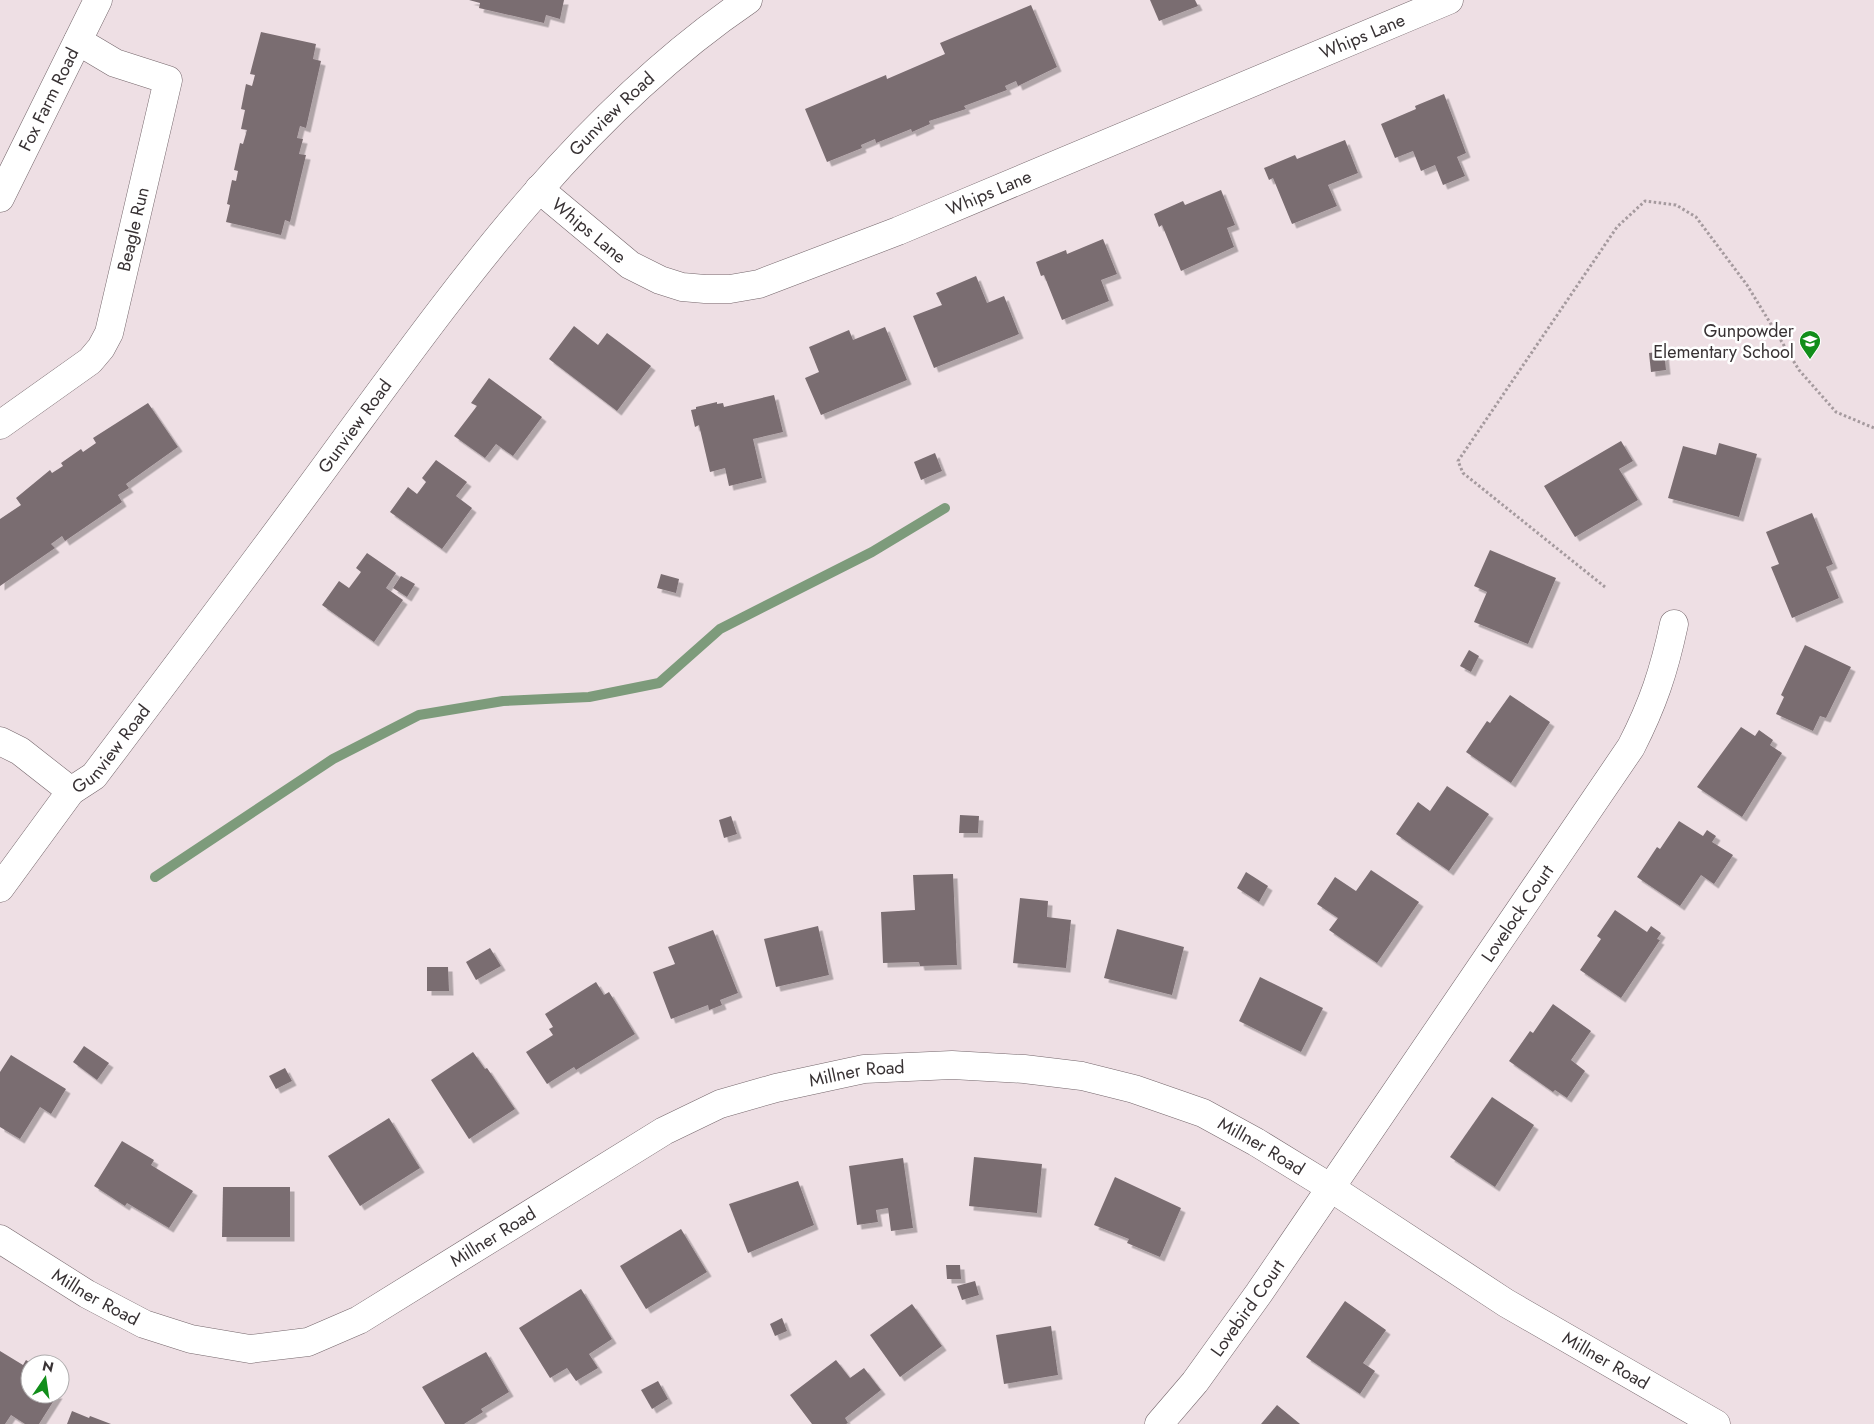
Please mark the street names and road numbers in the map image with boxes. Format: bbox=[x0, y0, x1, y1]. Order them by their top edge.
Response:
street label: Whips Lane bbox=[1316, 7, 1409, 66]
street label: Fox Farm Road bbox=[12, 43, 85, 156]
street label: Gunview Road bbox=[563, 66, 660, 162]
street label: Whips Lane bbox=[942, 163, 1036, 222]
street label: Beagle Run bbox=[111, 184, 156, 274]
street label: Whips Lane bbox=[546, 192, 632, 270]
street label: Gunview Road bbox=[312, 374, 398, 479]
street label: Gunview Road bbox=[67, 699, 157, 800]
street label: Lovelock Court bbox=[1475, 859, 1560, 967]
street label: Millner Road bbox=[806, 1054, 905, 1094]
street label: Millner Road bbox=[1213, 1111, 1310, 1182]
street label: Millner Road bbox=[445, 1200, 541, 1274]
street label: Lovebird Court bbox=[1204, 1254, 1291, 1362]
street label: Millner Road bbox=[47, 1262, 144, 1332]
street label: Millner Road bbox=[1557, 1325, 1654, 1396]

